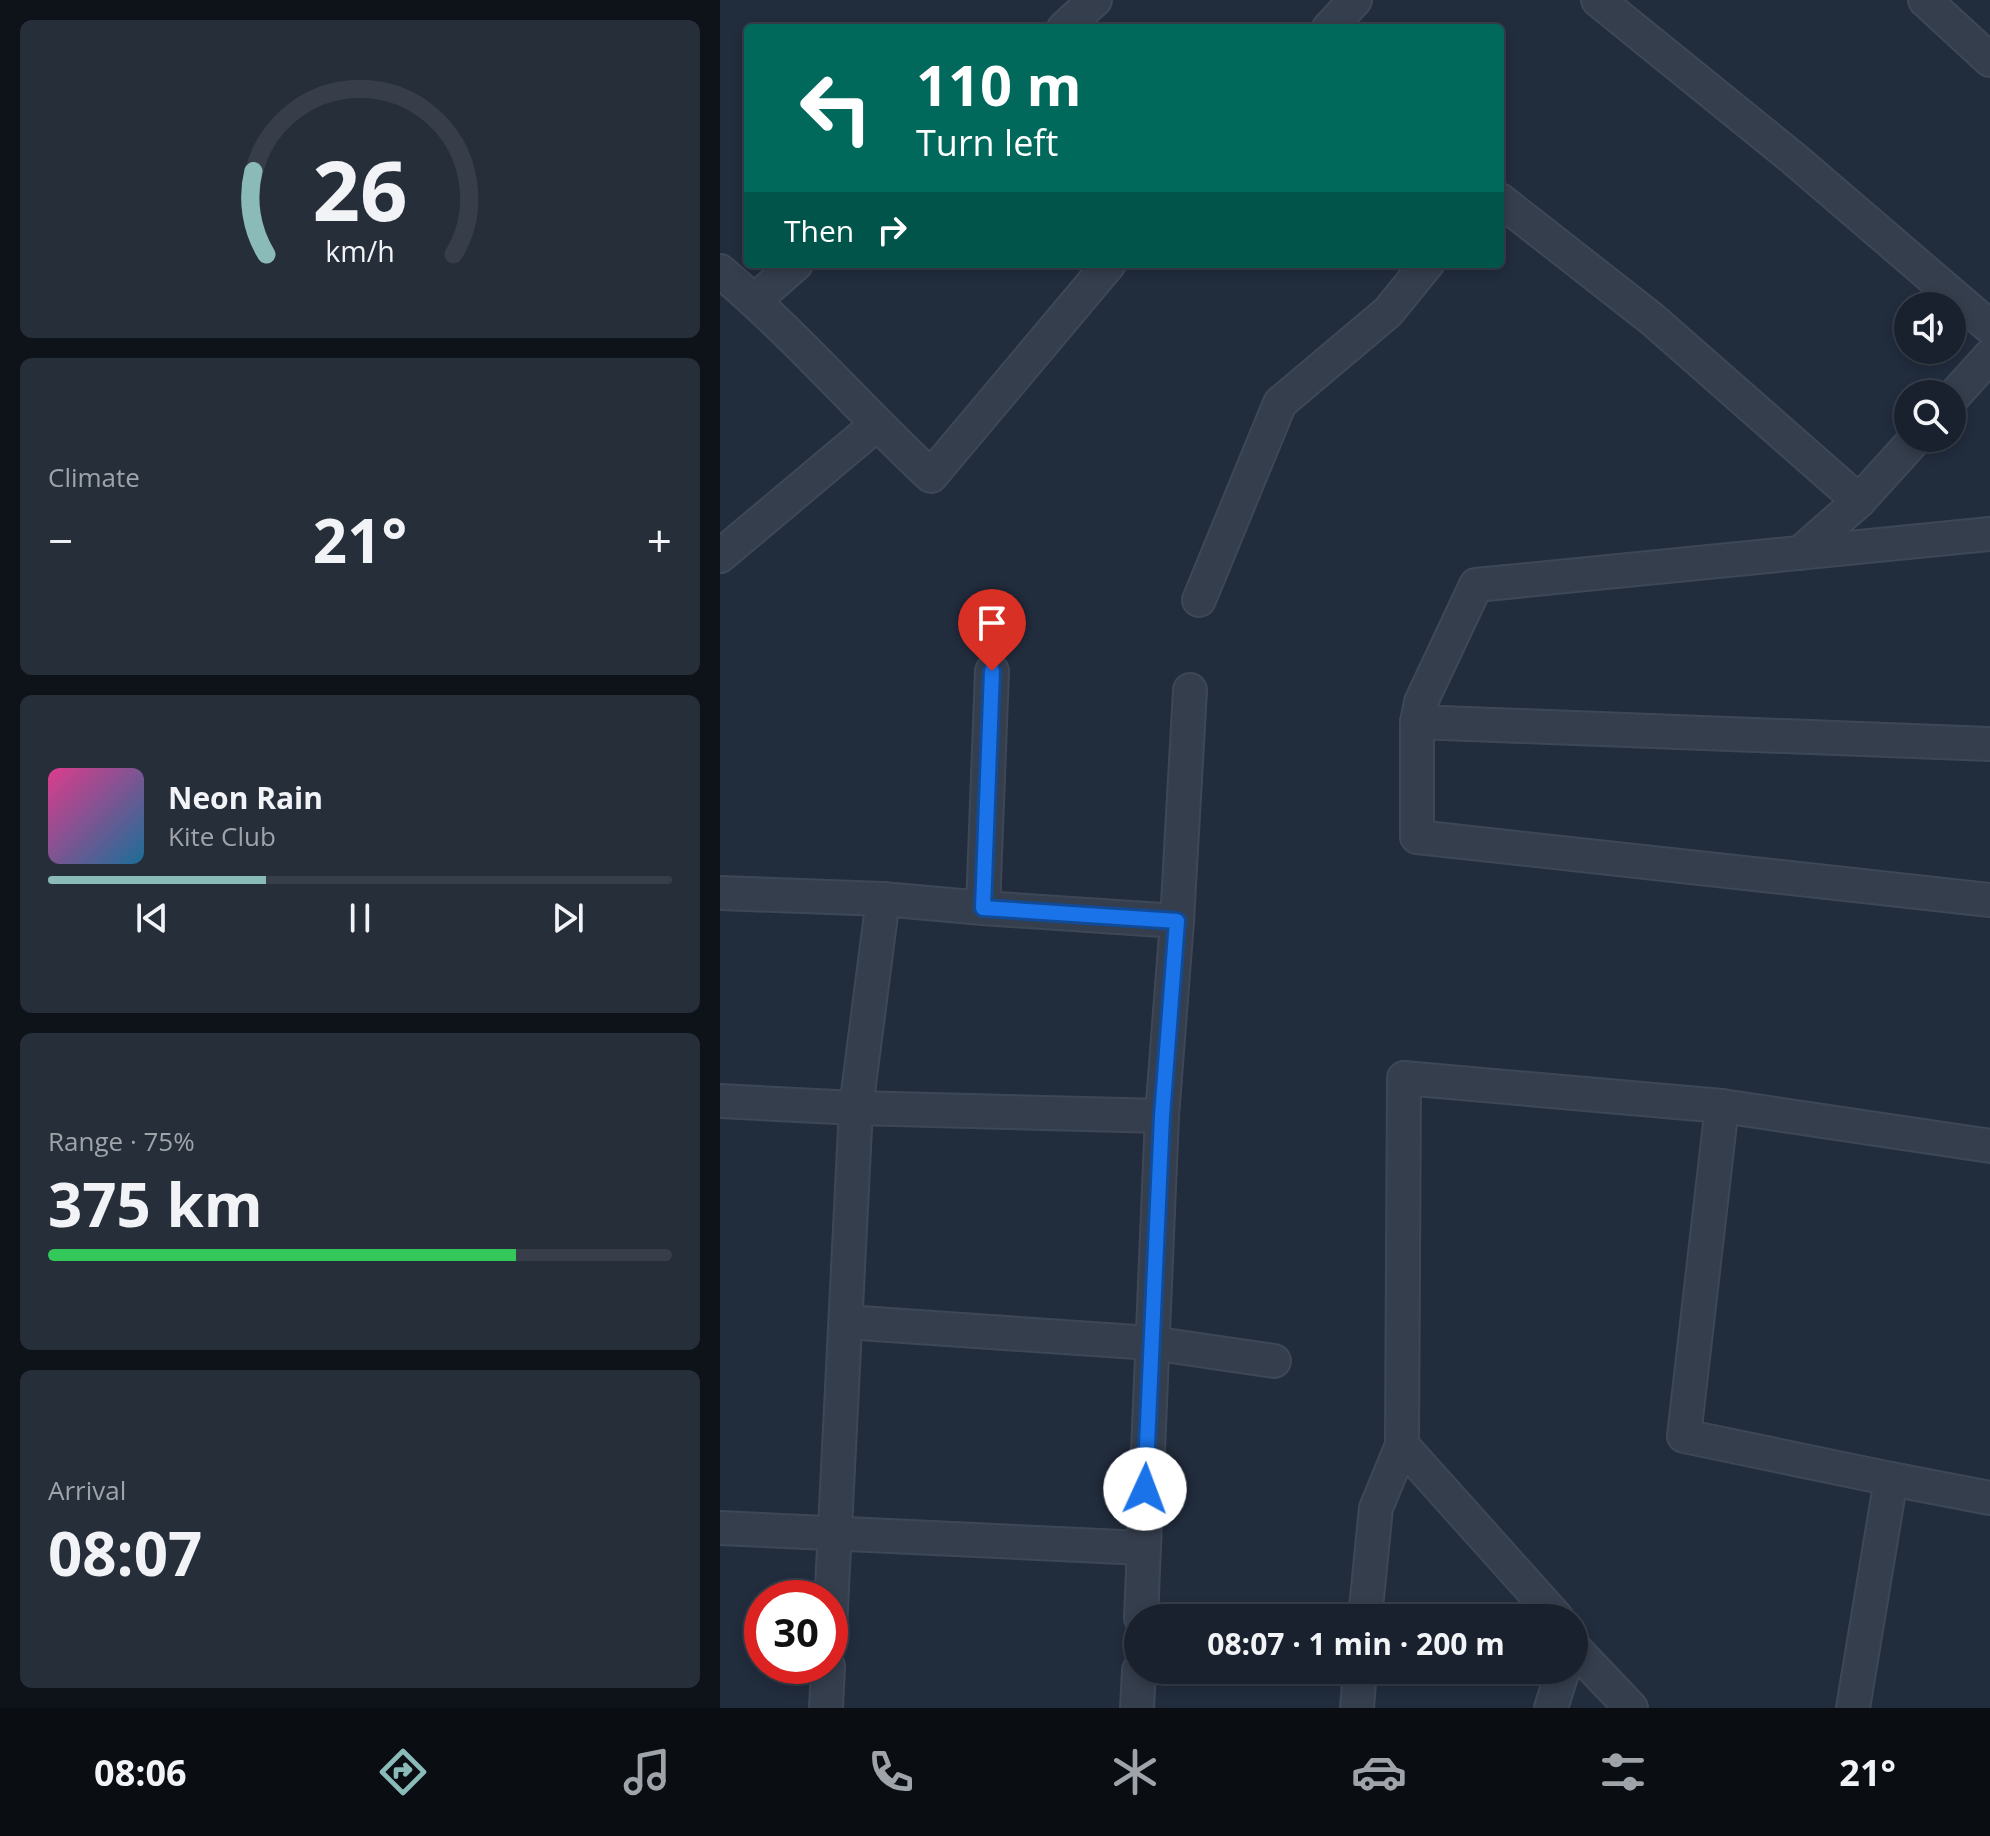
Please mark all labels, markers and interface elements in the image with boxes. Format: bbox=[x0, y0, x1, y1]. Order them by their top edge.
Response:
text: 110 m bbox=[916, 46, 1082, 122]
icon: left bbox=[784, 56, 888, 160]
text: Turn left bbox=[916, 118, 1058, 167]
text: 26 bbox=[312, 131, 408, 244]
icon: right bbox=[870, 208, 914, 252]
text: Then bbox=[784, 210, 854, 251]
text: km/h bbox=[325, 231, 395, 270]
map controls bbox=[1894, 292, 1966, 452]
button: sound bbox=[1894, 292, 1966, 364]
button: search bbox=[1894, 380, 1966, 452]
text: Climate bbox=[48, 459, 140, 495]
text: 21° bbox=[313, 499, 407, 581]
text: − bbox=[48, 510, 73, 570]
text: + bbox=[647, 510, 672, 570]
pin bbox=[958, 589, 1026, 671]
icon: arrive bbox=[970, 601, 1014, 645]
text: Neon Rain bbox=[168, 777, 323, 818]
text: Kite Club bbox=[168, 818, 276, 854]
icon: previous bbox=[130, 896, 174, 940]
icon: pause bbox=[338, 896, 382, 940]
icon: next bbox=[546, 896, 590, 940]
text: Range · 75% bbox=[48, 1123, 195, 1159]
text: 375 km bbox=[48, 1163, 263, 1245]
position arrow bbox=[1103, 1447, 1187, 1531]
text: Arrival bbox=[48, 1472, 126, 1508]
text: 08:07 bbox=[48, 1512, 202, 1594]
speed limit sign: 30 bbox=[744, 1580, 848, 1684]
text: 08:07 · 1 min · 200 m bbox=[1207, 1623, 1505, 1664]
icon: directions bbox=[375, 1744, 431, 1800]
icon: music bbox=[619, 1744, 675, 1800]
icon: phone bbox=[863, 1744, 919, 1800]
icon: climate bbox=[1107, 1744, 1163, 1800]
icon: car bbox=[1351, 1744, 1407, 1800]
icon: filters bbox=[1595, 1744, 1651, 1800]
text: 08:06 bbox=[94, 1748, 187, 1797]
text: 21° bbox=[1839, 1748, 1896, 1797]

